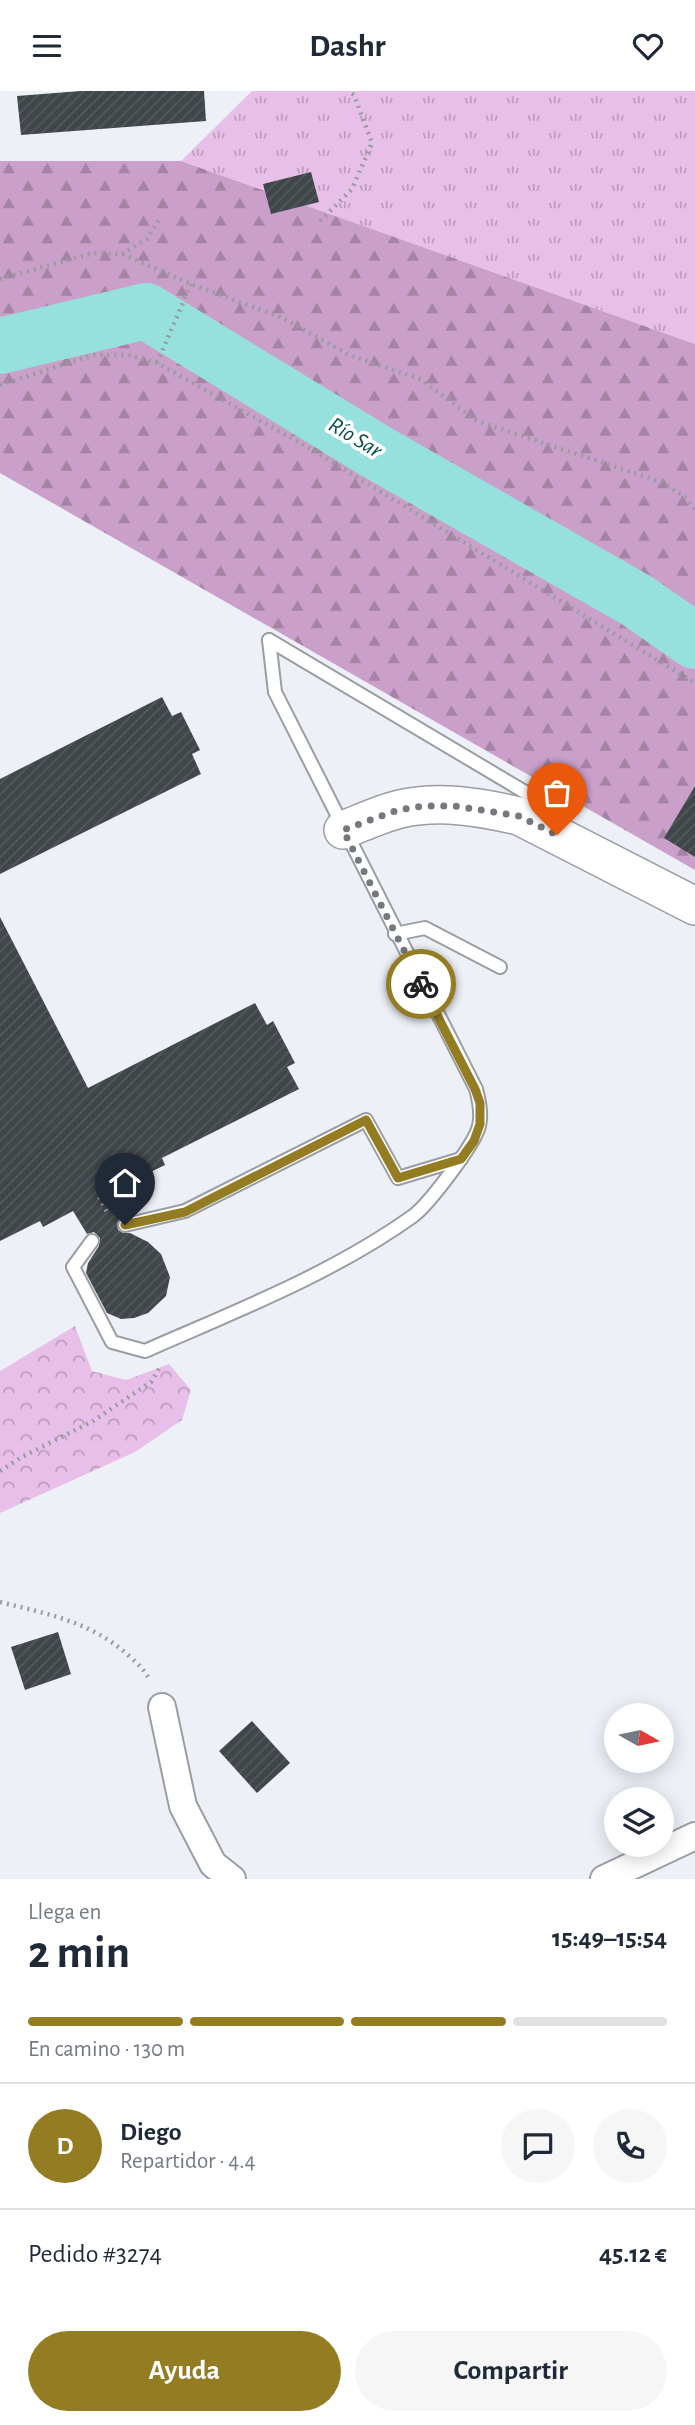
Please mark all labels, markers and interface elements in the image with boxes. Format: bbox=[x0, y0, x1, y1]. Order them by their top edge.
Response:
icon: menu bbox=[28, 27, 66, 65]
icon: heart bbox=[629, 27, 667, 65]
text: Dashr bbox=[309, 30, 386, 62]
water label: Río Sar bbox=[324, 413, 386, 463]
pin bbox=[527, 763, 587, 835]
icon: bag bbox=[538, 774, 576, 812]
courier bbox=[386, 949, 456, 1019]
icon: bike bbox=[402, 965, 440, 1003]
pin bbox=[95, 1153, 155, 1225]
icon: home bbox=[106, 1164, 144, 1202]
north arrow bbox=[604, 1703, 674, 1773]
map controls bbox=[604, 1703, 674, 1857]
button: layers bbox=[604, 1787, 674, 1857]
text: Llega en bbox=[28, 1901, 101, 1924]
text: 15:49–15:54 bbox=[552, 1925, 667, 1951]
text: 2 min bbox=[28, 1930, 130, 1976]
text: En camino · 130 m bbox=[28, 2038, 185, 2061]
button: chat bbox=[501, 2109, 575, 2183]
button: phone bbox=[593, 2109, 667, 2183]
text: Diego bbox=[120, 2119, 182, 2145]
text: D bbox=[56, 2133, 74, 2159]
text: Repartidor · 4.4 bbox=[120, 2150, 256, 2173]
text: Pedido #3274 bbox=[28, 2241, 162, 2267]
text: 45.12 € bbox=[599, 2241, 667, 2267]
button: Ayuda bbox=[28, 2331, 341, 2411]
button: Compartir bbox=[355, 2331, 667, 2411]

